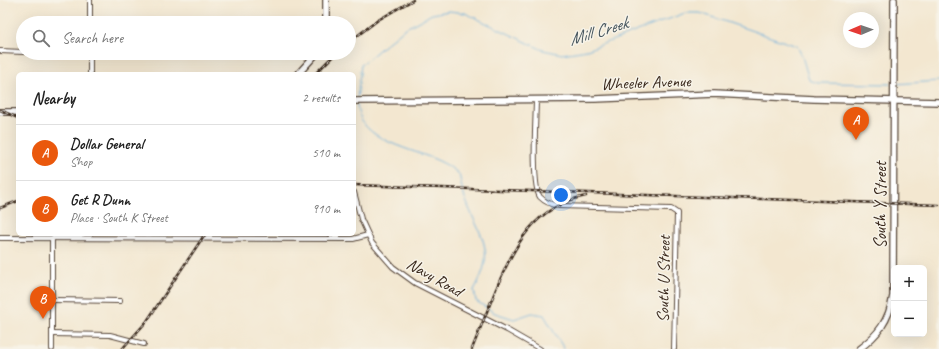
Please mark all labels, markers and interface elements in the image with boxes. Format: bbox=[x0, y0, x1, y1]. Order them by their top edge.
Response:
water label: Mill Creek bbox=[566, 11, 633, 50]
north arrow bbox=[843, 12, 879, 48]
search box bbox=[16, 16, 356, 60]
icon: search bbox=[30, 27, 52, 49]
text: Search here bbox=[62, 29, 123, 48]
street label: Wheeler Avenue bbox=[601, 70, 693, 95]
text: Nearby bbox=[32, 88, 75, 109]
text: 2 results bbox=[302, 90, 340, 106]
pin: A bbox=[843, 107, 869, 140]
text: Dollar General bbox=[70, 135, 143, 154]
text: A bbox=[42, 145, 48, 161]
text: 510 m bbox=[312, 145, 340, 161]
text: Shop bbox=[70, 154, 92, 170]
street label: South Y Street bbox=[870, 159, 891, 248]
your location bbox=[551, 185, 571, 205]
text: Get R Dunn bbox=[70, 191, 130, 210]
text: B bbox=[42, 201, 48, 217]
text: 910 m bbox=[312, 201, 340, 217]
text: Place · South K Street bbox=[70, 210, 168, 226]
street label: South U Street bbox=[652, 233, 675, 323]
street label: Navy Road bbox=[403, 253, 468, 303]
map controls bbox=[891, 265, 927, 337]
button: + bbox=[891, 265, 927, 301]
pin: B bbox=[30, 286, 56, 319]
button: − bbox=[891, 301, 927, 337]

